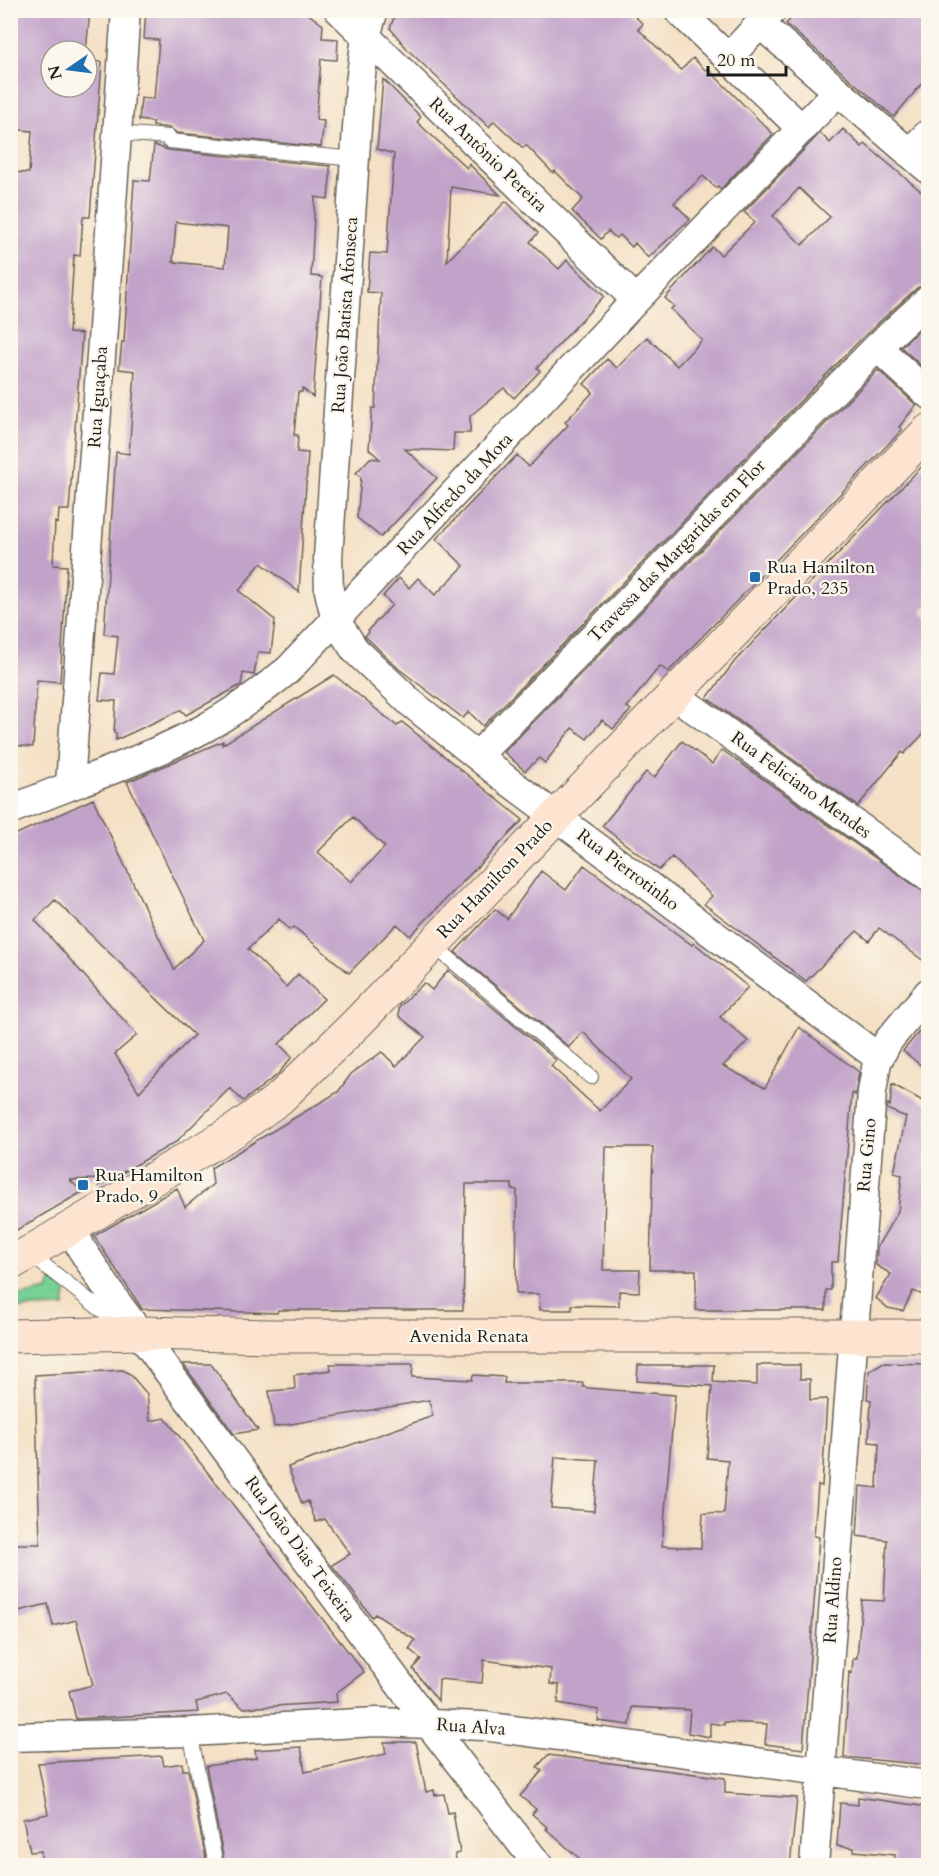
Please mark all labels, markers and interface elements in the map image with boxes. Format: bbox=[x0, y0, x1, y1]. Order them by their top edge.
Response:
north arrow bbox=[39, 39, 99, 99]
scale bar bbox=[708, 39, 786, 77]
text: 20 m bbox=[717, 48, 756, 73]
text: N bbox=[43, 63, 68, 82]
street label: Rua Antônio Pereira bbox=[423, 92, 553, 218]
street label: Rua João Batista Afonseca bbox=[326, 216, 364, 414]
street label: Rua Iguaçaba bbox=[82, 345, 114, 449]
street label: Rua Alfredo da Mota bbox=[392, 427, 519, 561]
street label: Travessa das Margaridas em Flor bbox=[583, 454, 772, 648]
place label: Rua Hamilton Prado, 235 bbox=[767, 555, 876, 601]
marker: Rua Hamilton Prado, 235 bbox=[748, 570, 762, 584]
street label: Rua Feliciano Mendes bbox=[726, 726, 876, 844]
street label: Rua Hamilton Prado bbox=[431, 814, 559, 944]
street label: Rua Pierrotinho bbox=[572, 823, 685, 917]
street label: Rua Gino bbox=[851, 1117, 883, 1193]
place label: Rua Hamilton Prado, 9 bbox=[95, 1163, 204, 1209]
marker: Rua Hamilton Prado, 9 bbox=[76, 1178, 90, 1192]
street label: Avenida Renata bbox=[409, 1324, 529, 1349]
street label: Rua João Dias Teixeira bbox=[239, 1471, 362, 1627]
street label: Rua Aldino bbox=[817, 1555, 849, 1644]
street label: Rua Alva bbox=[436, 1712, 507, 1742]

